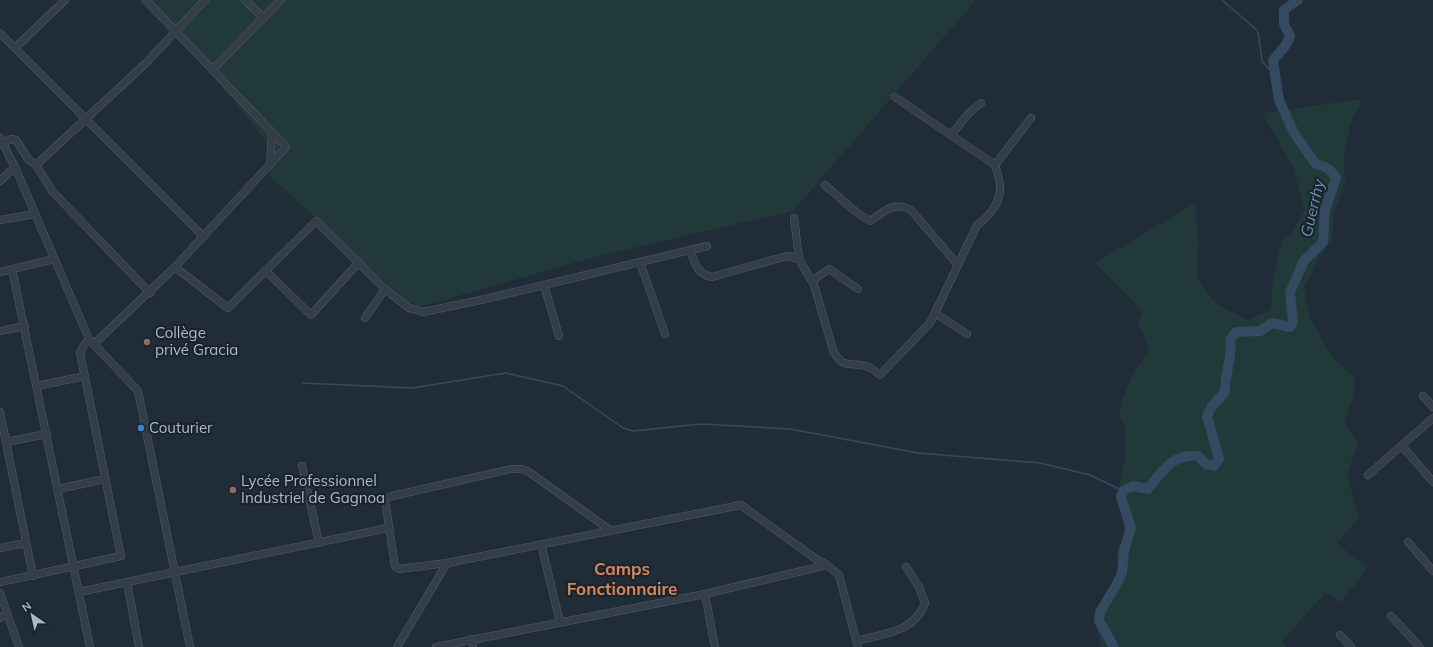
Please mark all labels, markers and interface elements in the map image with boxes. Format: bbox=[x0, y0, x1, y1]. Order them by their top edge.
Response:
water label: Guerrhy bbox=[1296, 176, 1328, 239]
place label: Collège privé Gracia bbox=[155, 323, 238, 359]
marker: Collège privé Gracia bbox=[142, 337, 152, 347]
place label: Couturier bbox=[149, 418, 213, 437]
marker: Couturier bbox=[136, 423, 146, 433]
place label: Lycée Professionnel Industriel de Gagnoa bbox=[241, 471, 385, 507]
marker: Lycée Professionnel Industriel de Gagnoa bbox=[228, 485, 238, 495]
district label: Camps Fonctionnaire bbox=[567, 558, 677, 599]
north arrow bbox=[12, 595, 52, 635]
text: N bbox=[19, 599, 34, 615]

